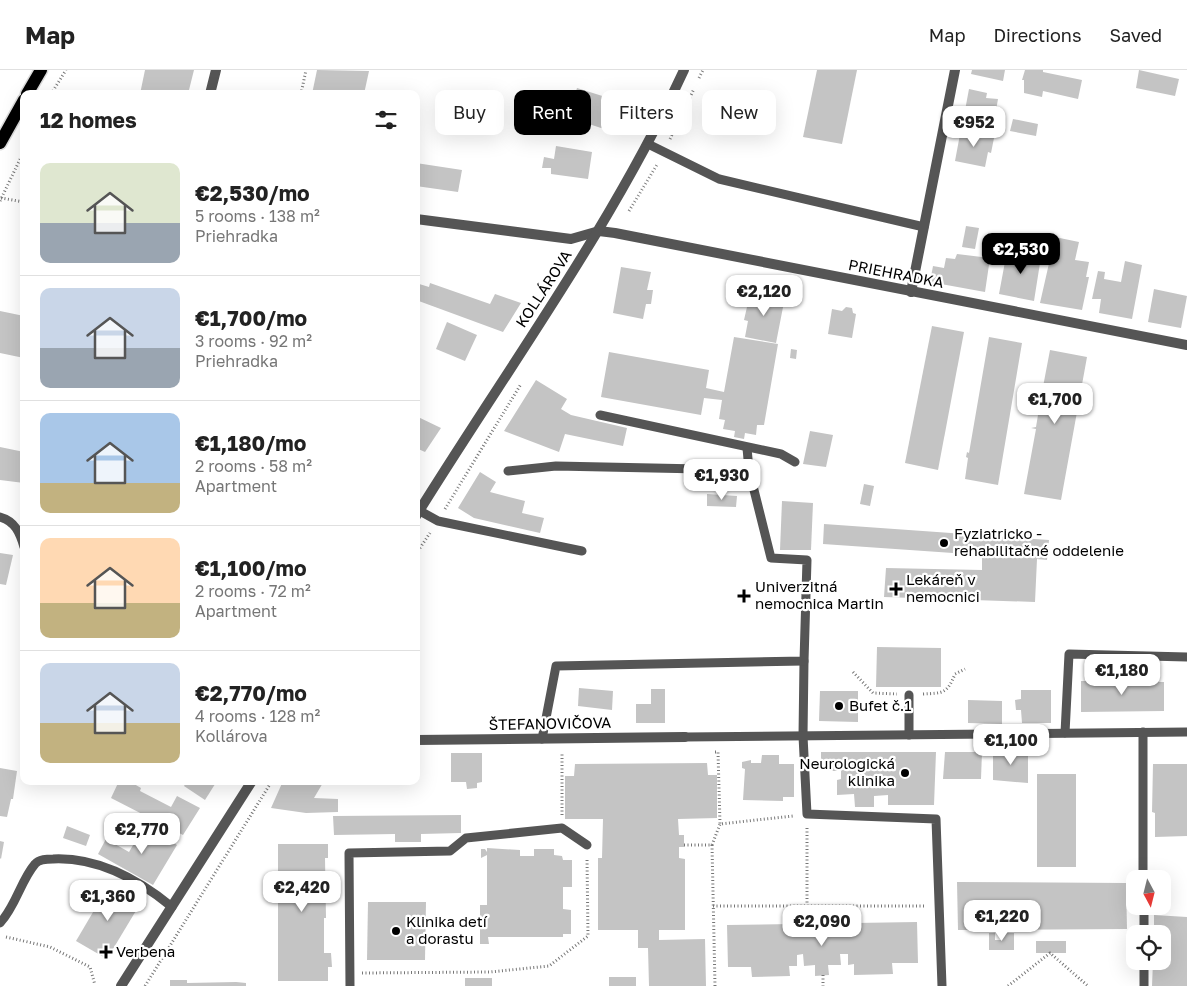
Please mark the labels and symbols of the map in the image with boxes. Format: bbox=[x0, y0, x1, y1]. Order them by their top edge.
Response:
pin: €952 bbox=[944, 106, 1004, 148]
pin: €2,530 bbox=[980, 232, 1062, 275]
street label: KOLLÁROVA bbox=[512, 246, 575, 330]
street label: PRIEHRADKA bbox=[847, 255, 945, 291]
pin: €2,120 bbox=[723, 274, 805, 317]
pin: €1,700 bbox=[1014, 382, 1096, 425]
pin: €1,930 bbox=[681, 458, 763, 501]
place label: Fyziatricko - rehabilitačné oddelenie bbox=[954, 524, 1124, 559]
marker: Fyziatricko - rehabilitačné oddelenie bbox=[938, 537, 950, 549]
place label: Lekáreň v nemocnici bbox=[906, 570, 980, 605]
place label: Univerzitná nemocnica Martin bbox=[755, 577, 884, 612]
marker: Lekáreň v nemocnici bbox=[890, 583, 902, 595]
marker: Univerzitná nemocnica Martin bbox=[737, 589, 751, 603]
pin: €1,180 bbox=[1081, 654, 1163, 696]
place label: Bufet č.1 bbox=[849, 696, 912, 714]
marker: Bufet č.1 bbox=[833, 700, 845, 712]
street label: ŠTEFANOVIČOVA bbox=[488, 713, 611, 733]
pin: €1,100 bbox=[970, 724, 1052, 766]
place label: Neurologická klinika bbox=[799, 754, 895, 789]
marker: Neurologická klinika bbox=[899, 767, 911, 779]
pin: €2,770 bbox=[101, 812, 183, 855]
pin: €2,420 bbox=[261, 870, 343, 913]
north arrow bbox=[1126, 870, 1171, 915]
pin: €1,360 bbox=[67, 880, 149, 922]
pin: €1,220 bbox=[961, 900, 1043, 942]
pin: €2,090 bbox=[781, 904, 863, 947]
place label: Klinika detí a dorastu bbox=[406, 912, 488, 947]
marker: Klinika detí a dorastu bbox=[390, 925, 402, 937]
place label: Verbena bbox=[116, 942, 175, 960]
marker: Verbena bbox=[100, 946, 112, 958]

